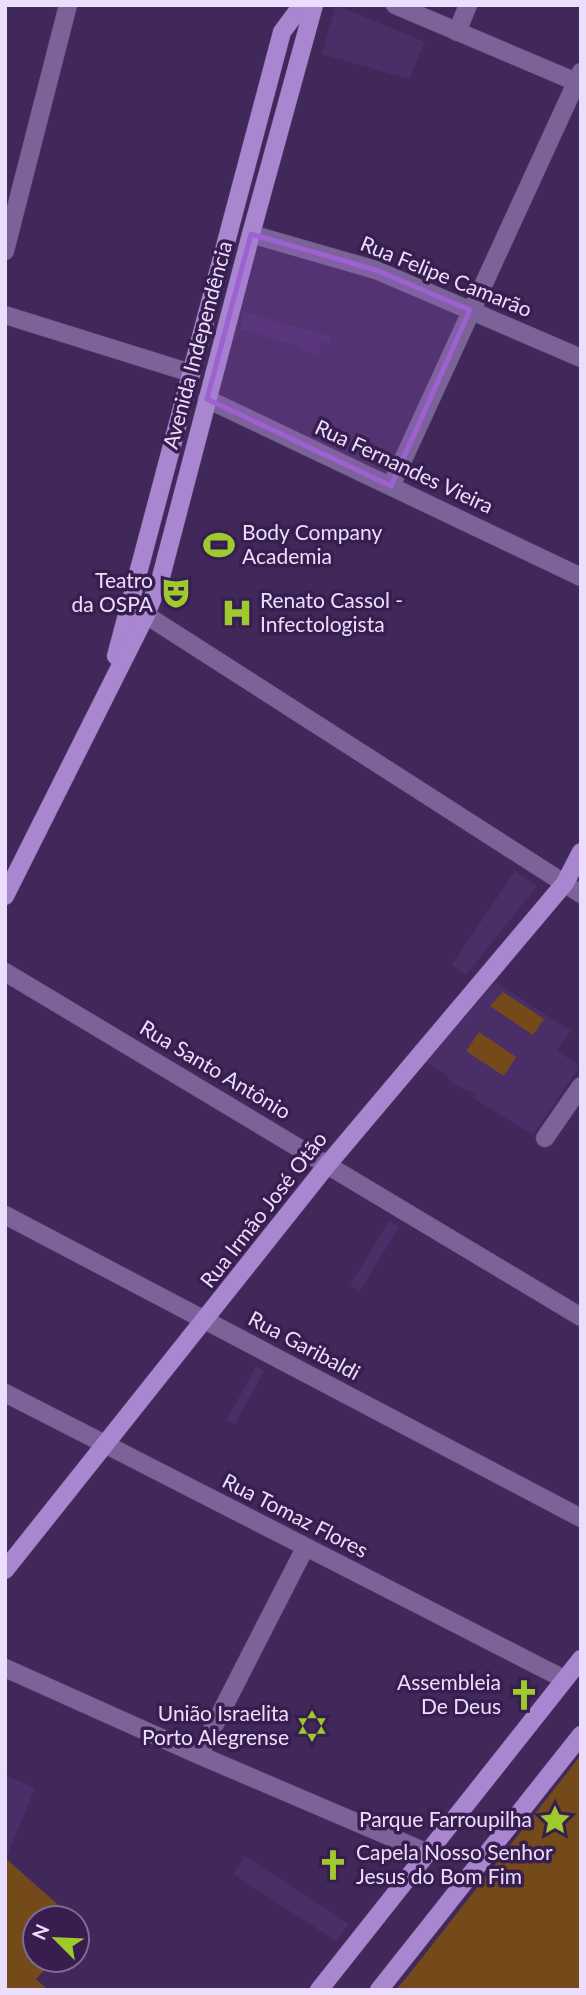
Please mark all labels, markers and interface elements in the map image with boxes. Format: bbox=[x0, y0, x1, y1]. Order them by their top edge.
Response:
street label: Rua Felipe Camarão bbox=[357, 230, 536, 321]
street label: Avenida Independência bbox=[157, 238, 236, 451]
street label: Rua Fernandes Vieira bbox=[312, 413, 498, 518]
place label: Body Company Academia bbox=[242, 519, 382, 568]
sports icon: Body Company Academia bbox=[202, 528, 236, 562]
place label: Teatro da OSPA bbox=[71, 567, 154, 616]
theatre icon: Teatro da OSPA bbox=[159, 576, 193, 610]
place label: Renato Cassol - Infectologista bbox=[260, 587, 403, 636]
hospital icon: Renato Cassol - Infectologista bbox=[220, 596, 254, 630]
street label: Rua Santo Antônio bbox=[136, 1014, 296, 1124]
street label: Rua Irmão José Otão bbox=[194, 1126, 331, 1292]
street label: Rua Garibaldi bbox=[245, 1305, 365, 1384]
street label: Rua Tomaz Flores bbox=[219, 1467, 373, 1562]
place label: Assembleia De Deus bbox=[397, 1669, 501, 1718]
church icon: Assembleia De Deus bbox=[507, 1678, 541, 1712]
place label: União Israelita Porto Alegrense bbox=[142, 1700, 289, 1749]
synagogue icon: União Israelita Porto Alegrense bbox=[295, 1709, 329, 1743]
place icon: Parque Farroupilha bbox=[538, 1803, 572, 1837]
place label: Parque Farroupilha bbox=[359, 1806, 532, 1831]
place label: Capela Nosso Senhor Jesus do Bom Fim bbox=[356, 1839, 553, 1888]
church icon: Capela Nosso Senhor Jesus do Bom Fim bbox=[316, 1848, 350, 1882]
north arrow bbox=[21, 1904, 91, 1974]
text: N bbox=[27, 1921, 53, 1943]

